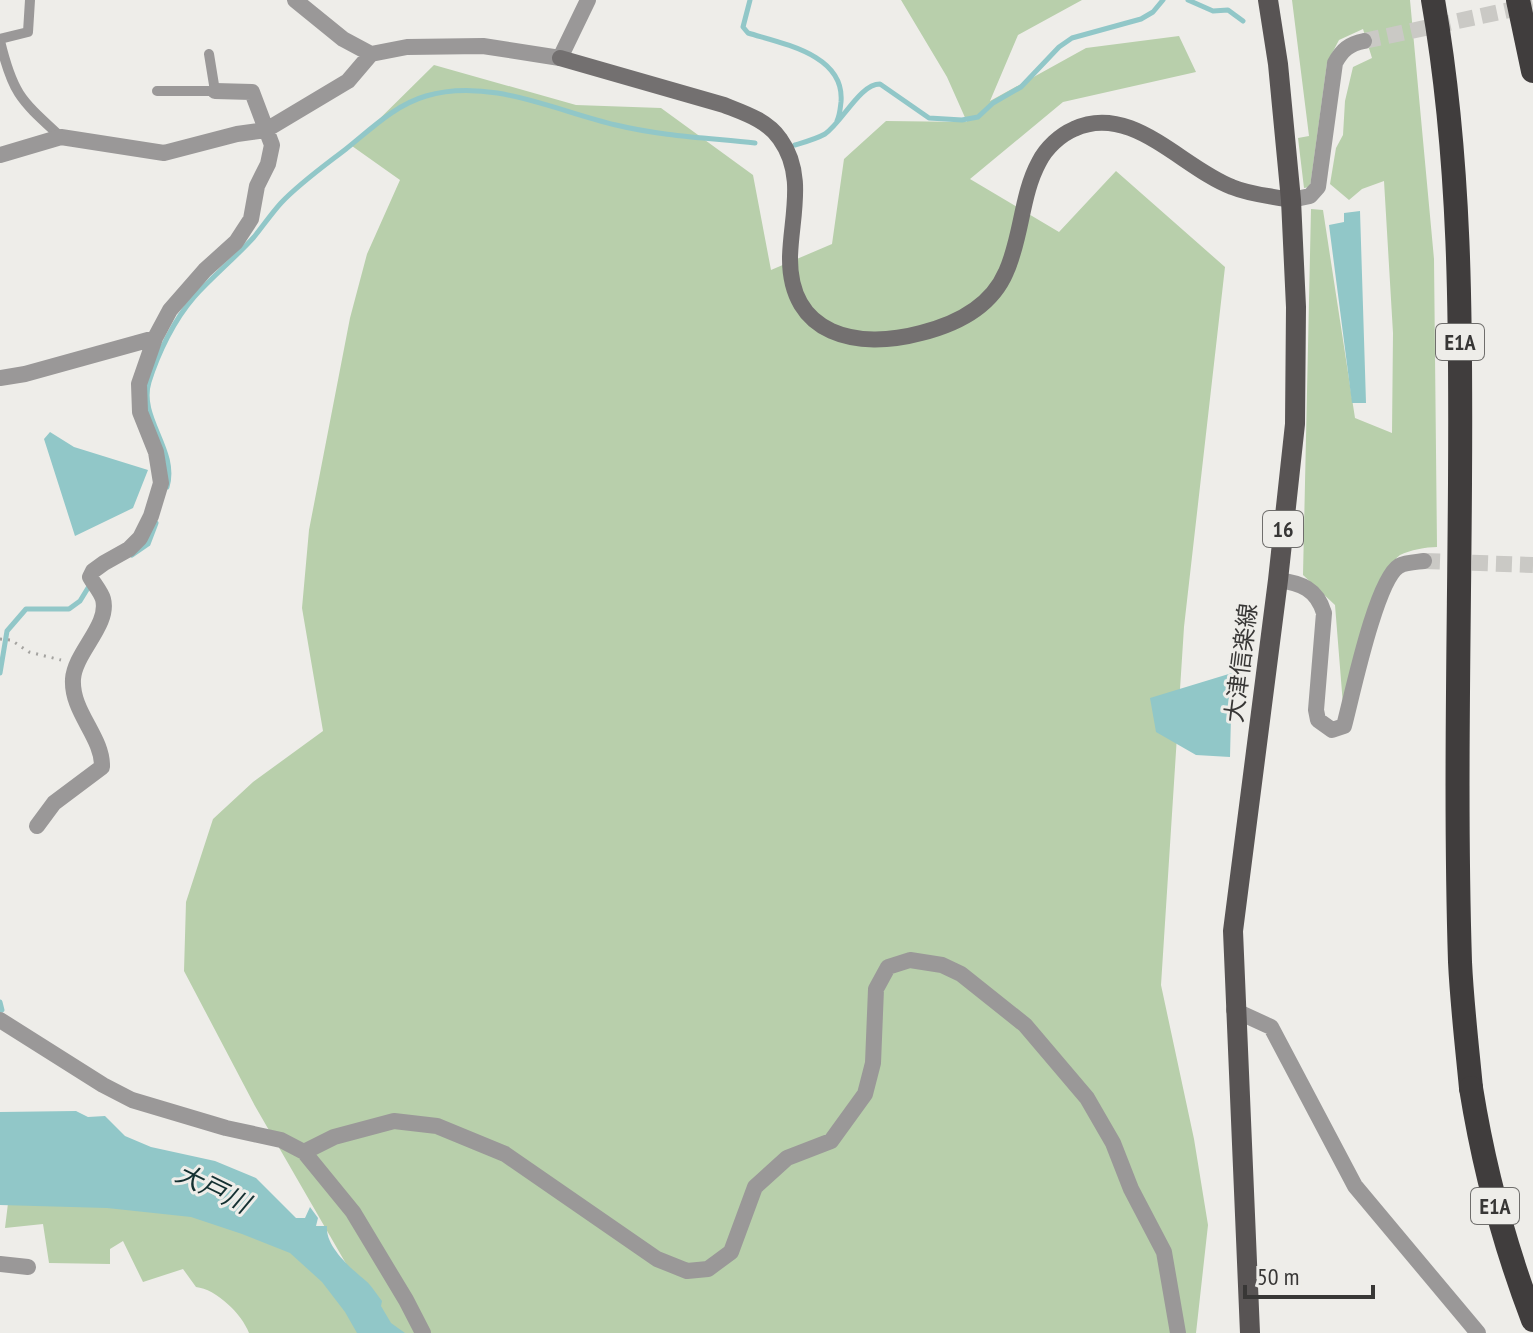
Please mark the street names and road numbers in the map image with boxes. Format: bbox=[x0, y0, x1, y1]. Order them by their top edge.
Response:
road number: E1A bbox=[1436, 324, 1484, 360]
road number: 16 bbox=[1263, 511, 1303, 547]
street label: 大津信楽線 bbox=[1218, 602, 1264, 724]
road number: E1A bbox=[1471, 1188, 1519, 1224]

